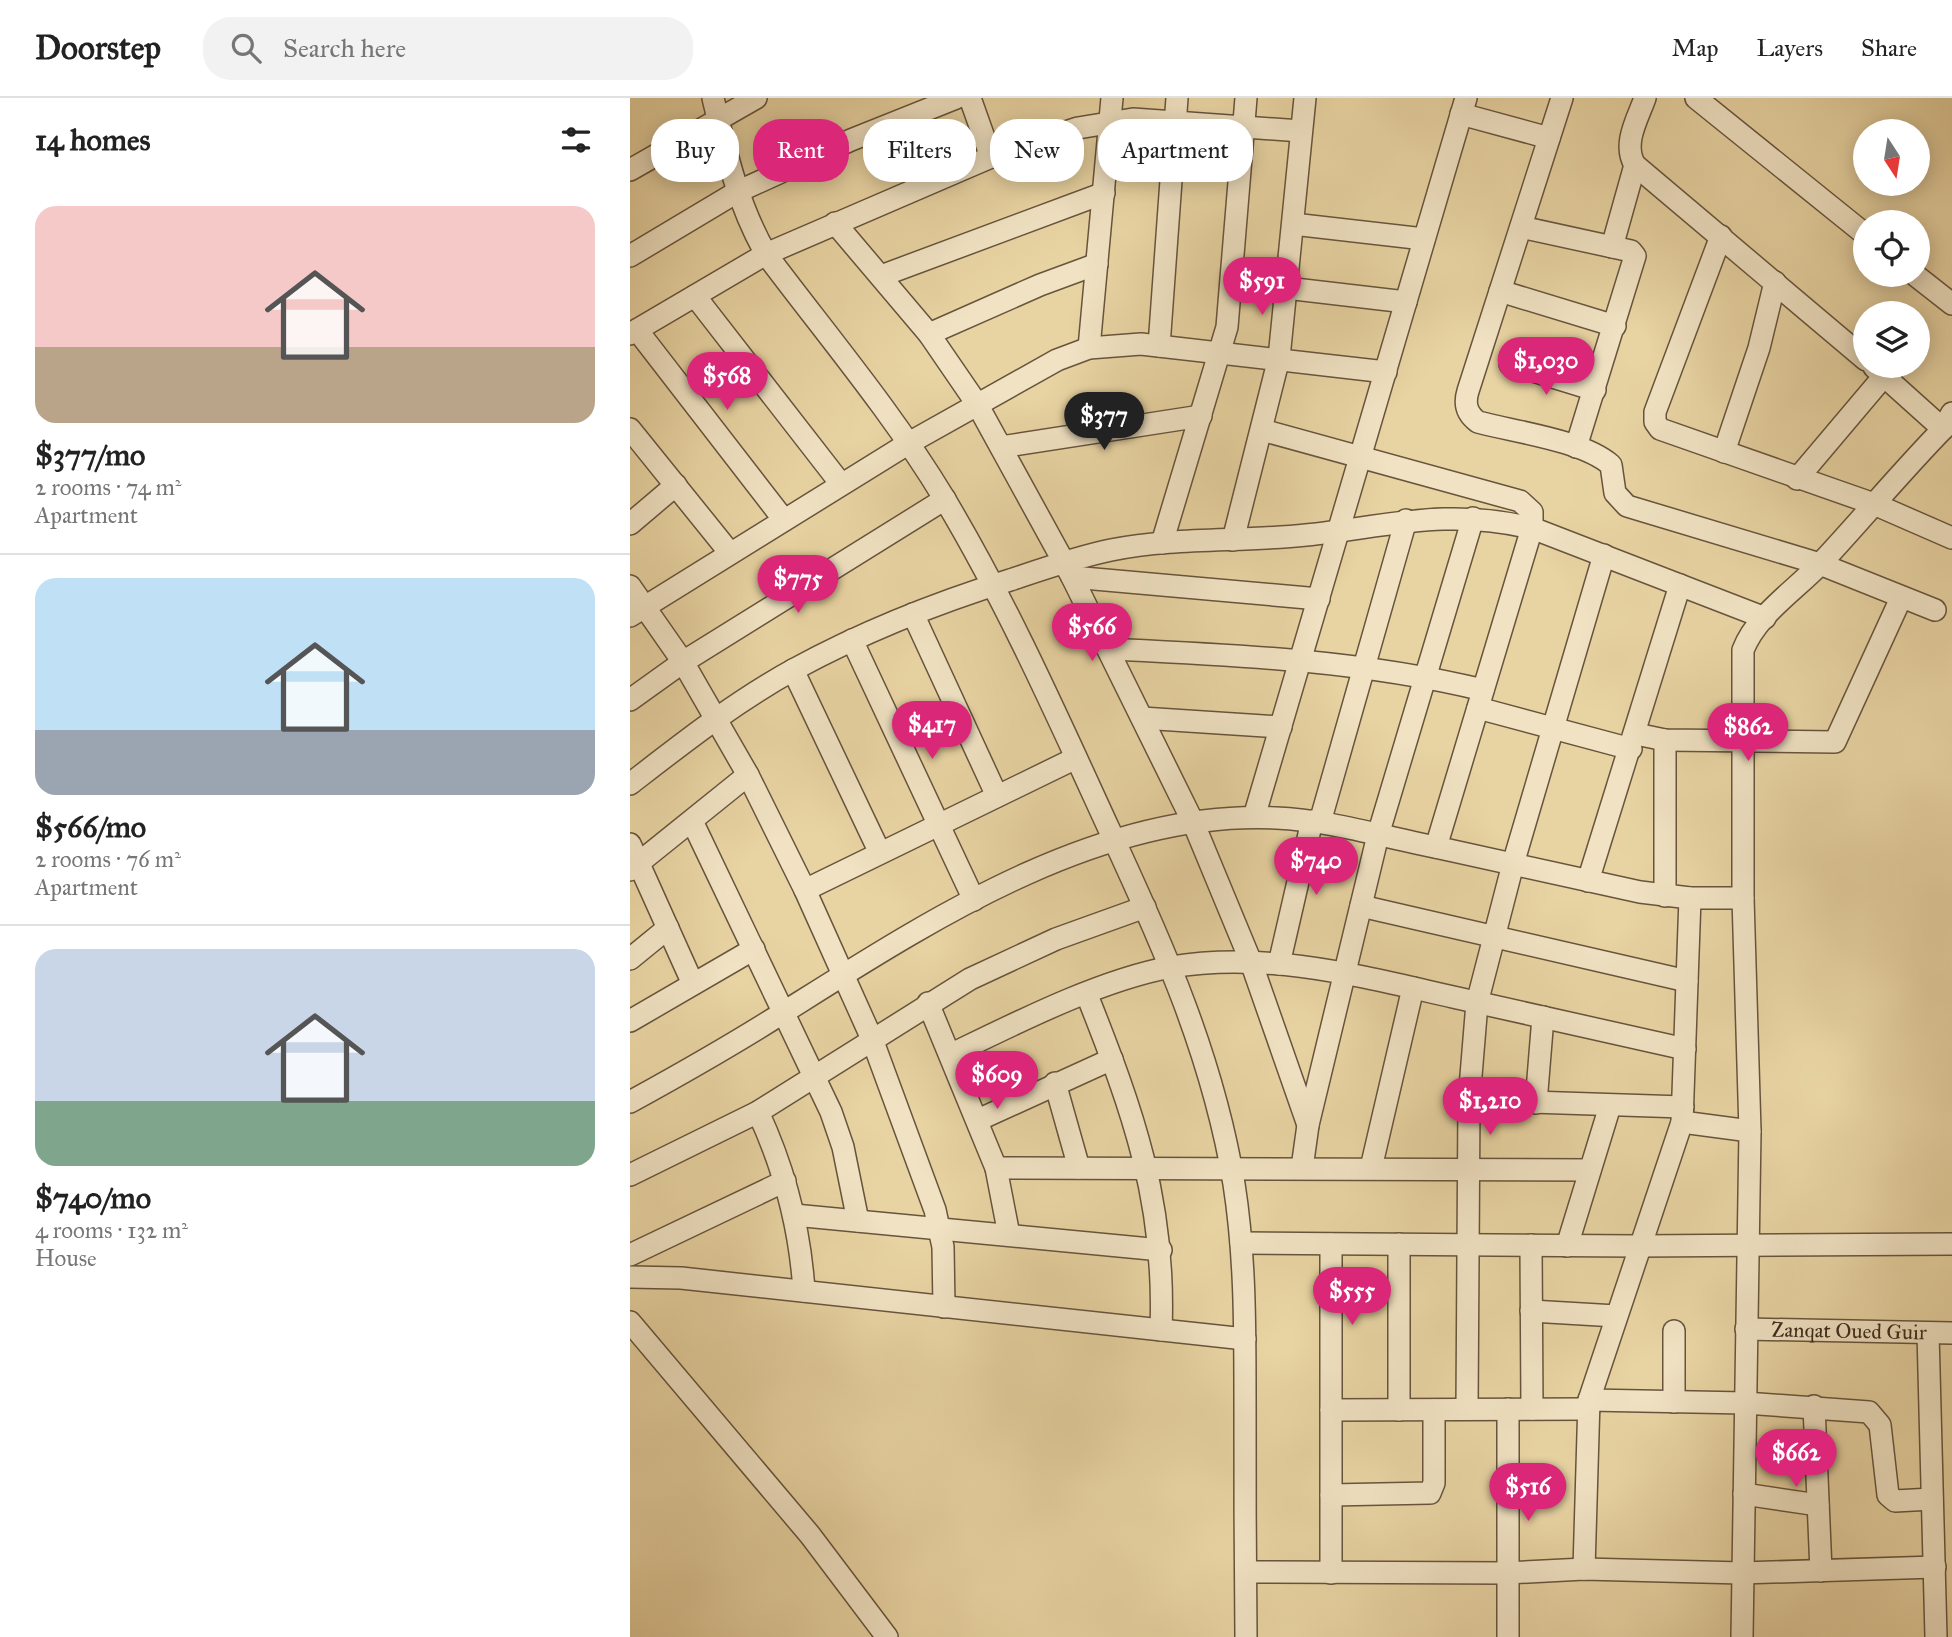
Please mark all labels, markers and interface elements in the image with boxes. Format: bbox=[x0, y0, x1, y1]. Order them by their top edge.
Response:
search box bbox=[203, 17, 693, 80]
text: Doorstep bbox=[35, 28, 161, 68]
icon: search bbox=[227, 29, 265, 67]
text: Search here bbox=[283, 32, 406, 64]
text: Map bbox=[1672, 33, 1719, 63]
text: Layers bbox=[1757, 33, 1823, 63]
text: Share bbox=[1861, 33, 1917, 63]
chip: Buy bbox=[651, 119, 739, 182]
chip: Rent bbox=[753, 119, 849, 182]
chip: Filters bbox=[863, 119, 976, 182]
chip: New bbox=[990, 119, 1084, 182]
chip: Apartment bbox=[1098, 119, 1253, 182]
north arrow bbox=[1853, 119, 1930, 196]
map controls bbox=[1853, 119, 1930, 378]
icon: filters bbox=[557, 121, 595, 159]
text: 14 homes bbox=[35, 122, 150, 158]
button: locate bbox=[1853, 210, 1930, 287]
icon: home bbox=[252, 252, 378, 378]
pin: $591 bbox=[1221, 258, 1303, 317]
text: $591 bbox=[1239, 266, 1285, 294]
button: layers bbox=[1853, 301, 1930, 378]
pin: $1,030 bbox=[1489, 338, 1603, 397]
text: $1,030 bbox=[1514, 346, 1578, 374]
pin: $568 bbox=[686, 352, 768, 412]
text: $568 bbox=[703, 361, 751, 389]
pin: $377 bbox=[1063, 392, 1145, 452]
text: $377 bbox=[1080, 401, 1128, 429]
text: $377/mo bbox=[35, 437, 145, 473]
text: 2 rooms · 74 m² bbox=[35, 473, 181, 501]
text: Apartment bbox=[35, 501, 138, 529]
pin: $775 bbox=[757, 556, 839, 615]
text: $775 bbox=[773, 564, 823, 592]
pin: $566 bbox=[1051, 603, 1133, 663]
text: $566 bbox=[1068, 612, 1116, 640]
icon: home bbox=[252, 624, 378, 750]
pin: $417 bbox=[891, 702, 973, 761]
pin: $862 bbox=[1707, 704, 1789, 763]
text: $417 bbox=[908, 710, 956, 738]
text: $862 bbox=[1723, 712, 1773, 740]
text: $566/mo bbox=[35, 809, 146, 845]
pin: $740 bbox=[1275, 838, 1357, 897]
text: 2 rooms · 76 m² bbox=[35, 845, 181, 873]
text: $740 bbox=[1290, 846, 1342, 874]
text: Apartment bbox=[35, 873, 138, 901]
icon: home bbox=[252, 995, 378, 1121]
pin: $609 bbox=[956, 1052, 1038, 1111]
text: $609 bbox=[971, 1060, 1023, 1088]
pin: $1,210 bbox=[1433, 1077, 1547, 1137]
text: $1,210 bbox=[1459, 1086, 1521, 1114]
text: $740/mo bbox=[35, 1180, 151, 1216]
text: 4 rooms · 132 m² bbox=[35, 1216, 188, 1244]
text: House bbox=[35, 1244, 97, 1272]
pin: $555 bbox=[1311, 1268, 1393, 1327]
text: $555 bbox=[1329, 1276, 1375, 1304]
street label: Zanqat Oued Guir bbox=[1771, 1316, 1927, 1346]
pin: $662 bbox=[1755, 1430, 1837, 1489]
text: $662 bbox=[1772, 1438, 1820, 1466]
pin: $516 bbox=[1487, 1464, 1569, 1523]
text: $516 bbox=[1505, 1472, 1551, 1500]

